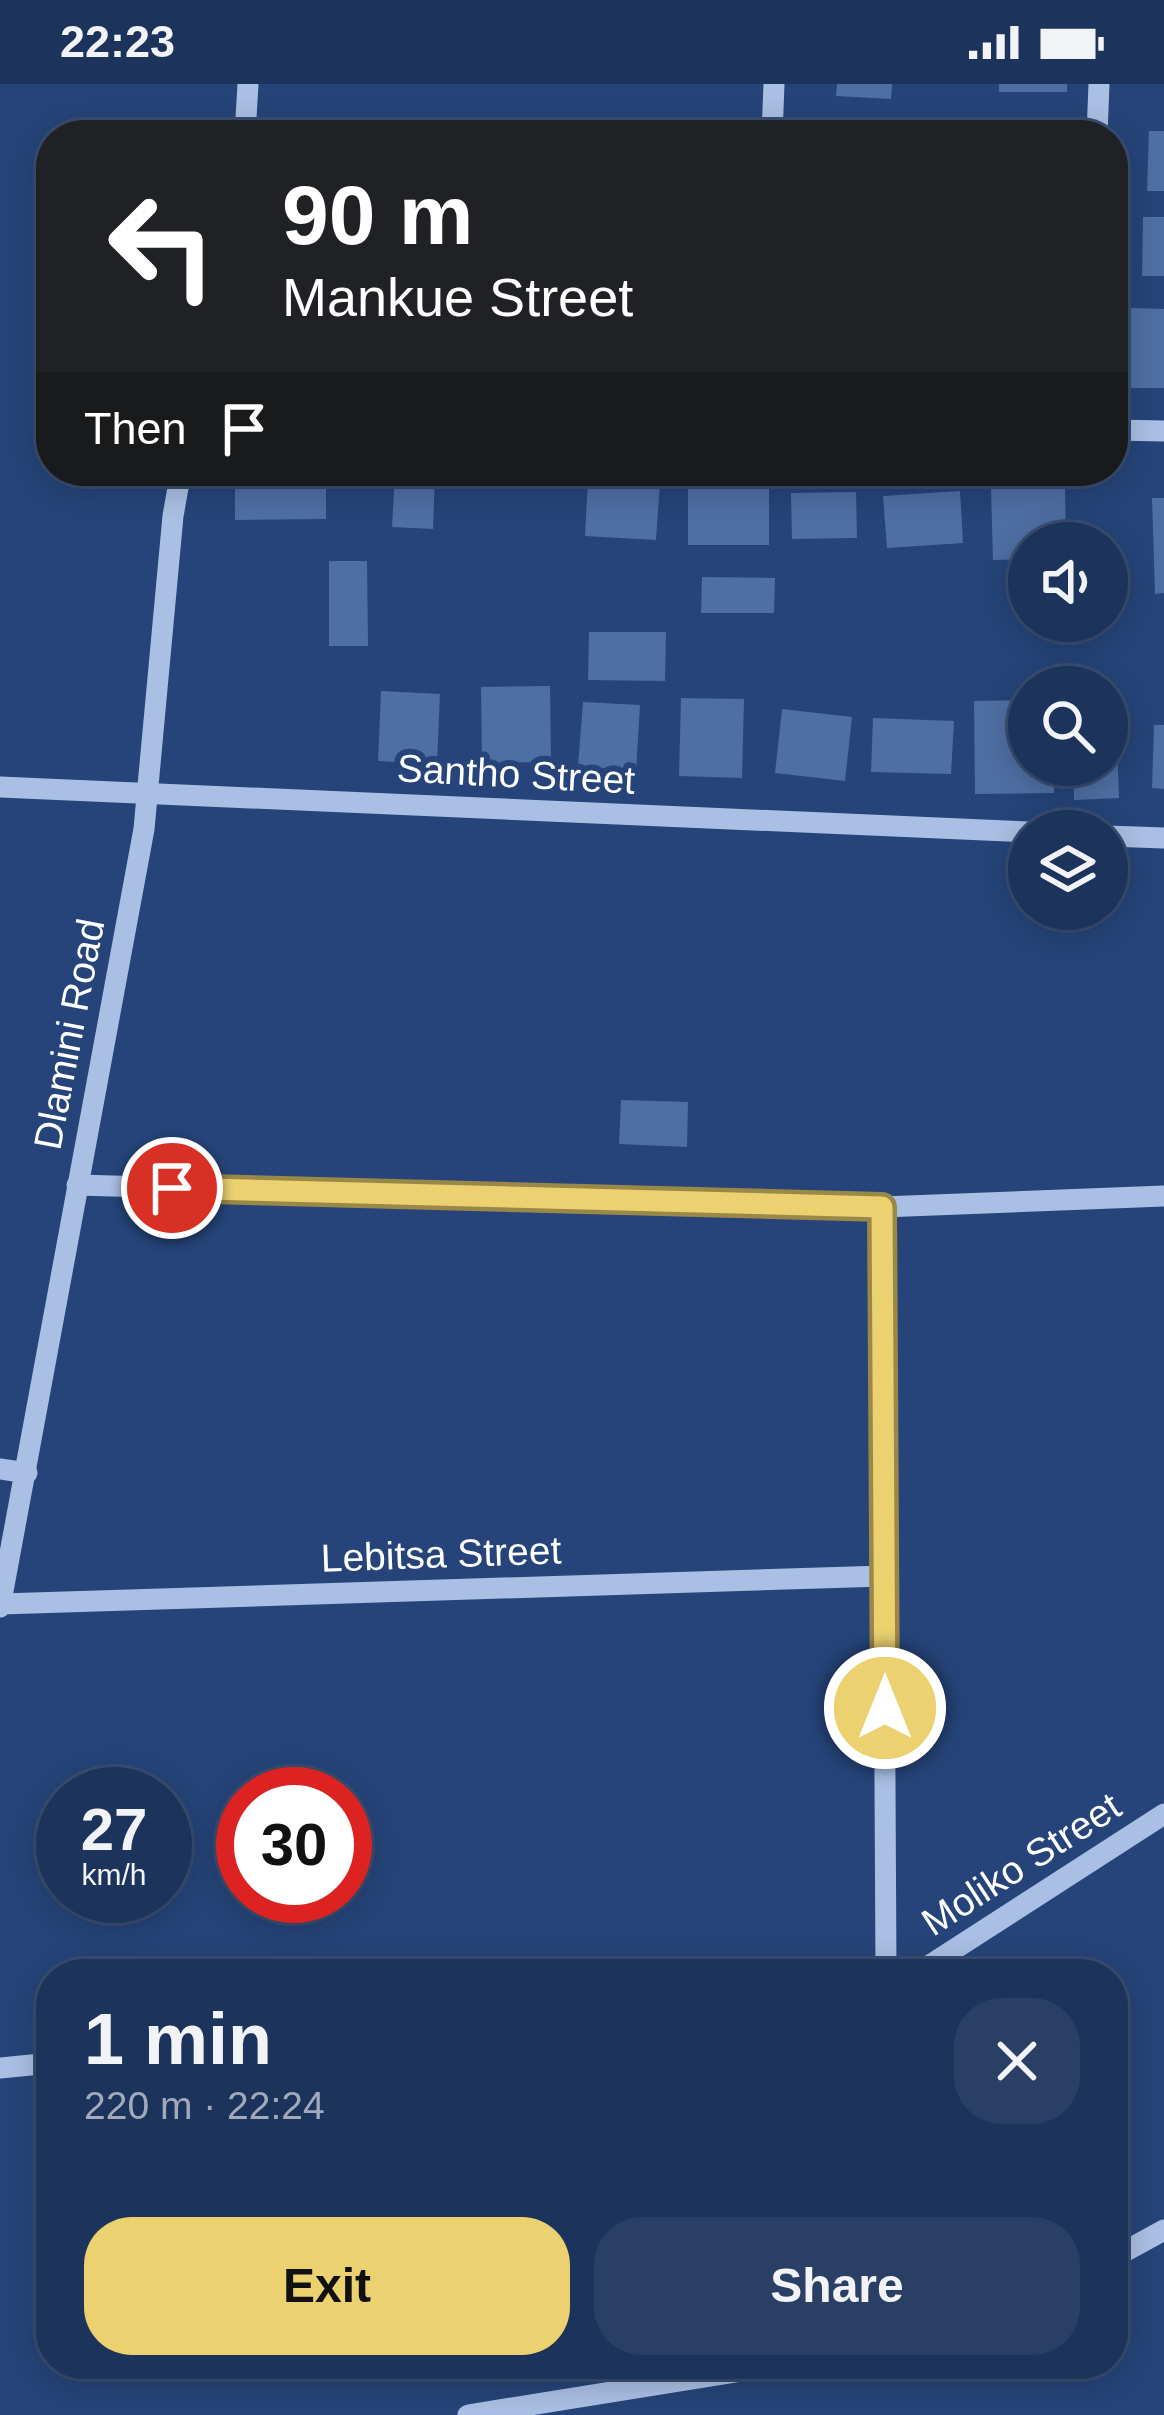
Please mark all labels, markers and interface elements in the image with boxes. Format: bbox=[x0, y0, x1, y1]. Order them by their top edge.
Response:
text: 22:23 bbox=[60, 16, 175, 67]
icon: left bbox=[84, 168, 240, 324]
text: 90 m bbox=[282, 168, 473, 262]
text: Mankue Street bbox=[282, 267, 633, 327]
icon: arrive bbox=[211, 396, 277, 462]
text: Then bbox=[84, 403, 187, 454]
map controls bbox=[1008, 522, 1128, 930]
button: sound bbox=[1008, 522, 1128, 642]
button: search bbox=[1008, 666, 1128, 786]
street label: Santho Street bbox=[396, 746, 636, 802]
button: layers bbox=[1008, 810, 1128, 930]
street label: Dlamini Road bbox=[26, 915, 112, 1153]
pin bbox=[121, 1137, 223, 1239]
icon: arrive bbox=[139, 1155, 205, 1221]
street label: Lebitsa Street bbox=[320, 1528, 562, 1580]
position arrow bbox=[822, 1645, 948, 1771]
speed limit sign: 30 bbox=[216, 1767, 372, 1923]
street label: Moliko Street bbox=[914, 1784, 1128, 1944]
text: 27 bbox=[81, 1796, 147, 1863]
text: km/h bbox=[81, 1858, 147, 1891]
button: close bbox=[954, 1998, 1080, 2124]
text: 1 min bbox=[84, 1999, 272, 2079]
text: 220 m · 22:24 bbox=[84, 2084, 325, 2127]
button: Exit bbox=[84, 2217, 570, 2355]
button: Share bbox=[594, 2217, 1080, 2355]

